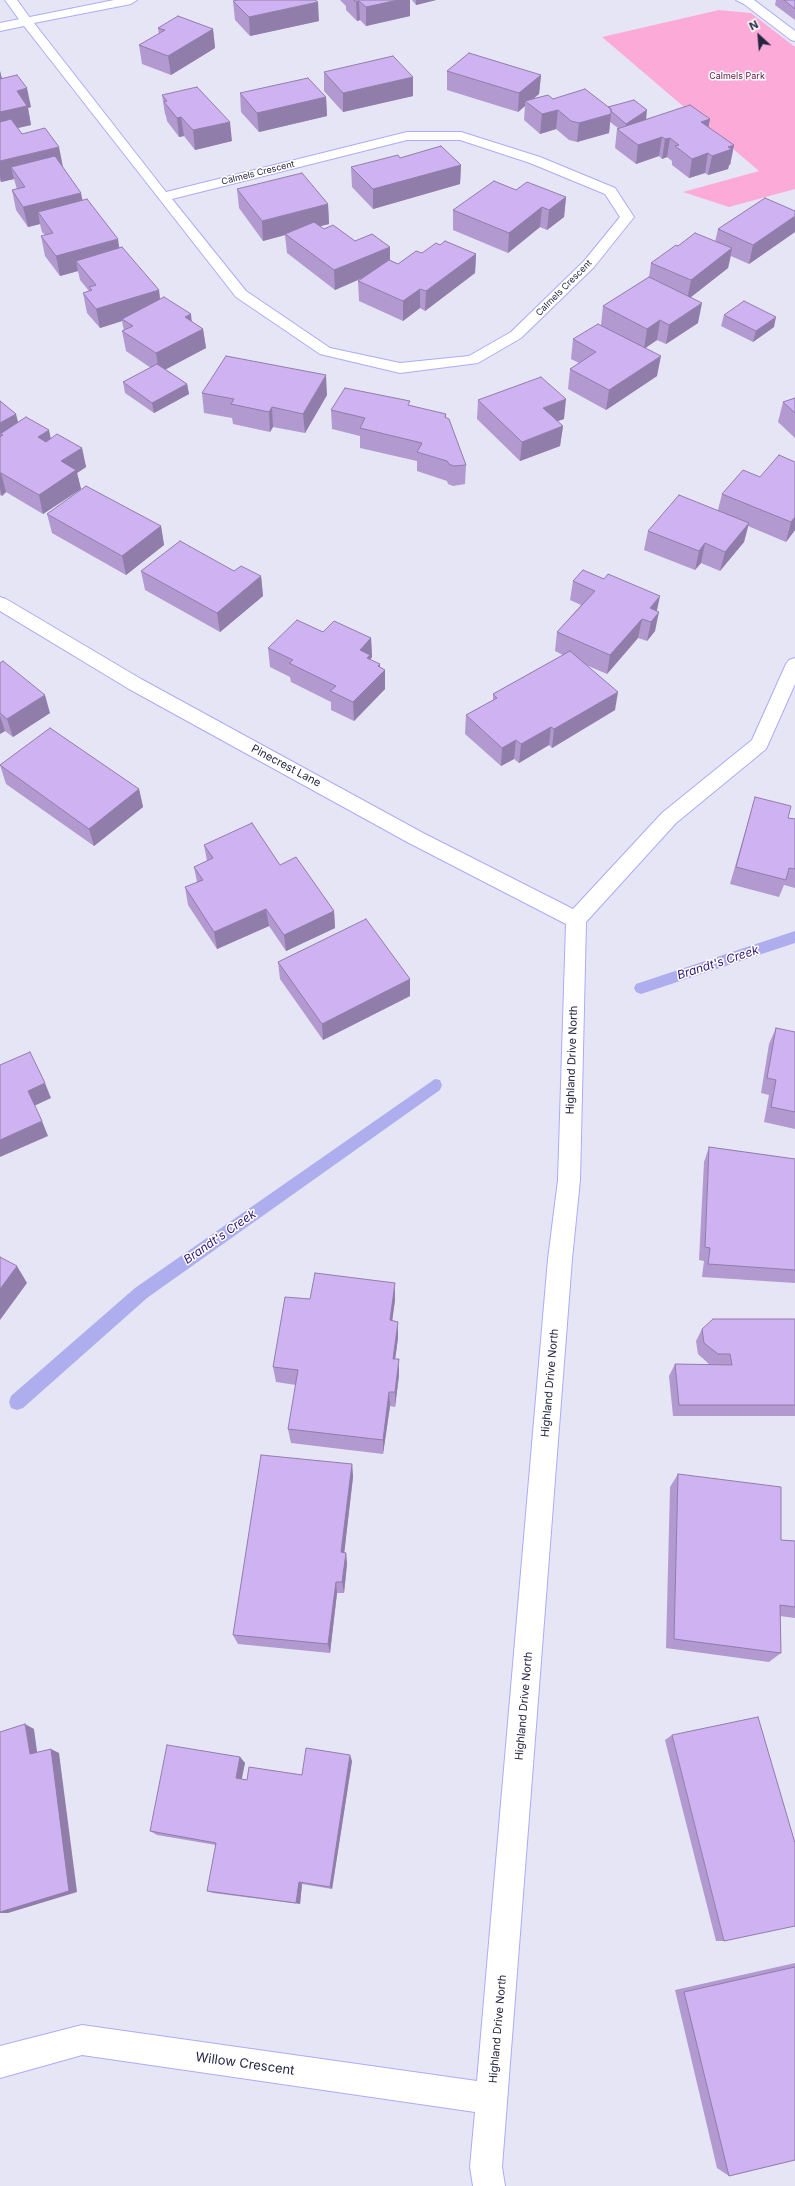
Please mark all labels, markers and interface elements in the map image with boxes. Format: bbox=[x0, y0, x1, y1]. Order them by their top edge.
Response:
north arrow bbox=[739, 16, 779, 56]
text: N bbox=[747, 17, 761, 33]
park label: Calmels Park bbox=[709, 71, 765, 81]
street label: Calmels Crescent bbox=[220, 159, 296, 187]
street label: Calmels Crescent bbox=[534, 258, 594, 318]
street label: Pinecrest Lane bbox=[249, 742, 323, 790]
water label: Brandt's Creek bbox=[675, 943, 761, 983]
street label: Highland Drive North bbox=[564, 1005, 580, 1115]
water label: Brandt's Creek bbox=[181, 1207, 259, 1267]
street label: Highland Drive North bbox=[539, 1328, 561, 1438]
street label: Highland Drive North bbox=[513, 1651, 535, 1761]
street label: Highland Drive North bbox=[487, 1974, 509, 2084]
street label: Willow Crescent bbox=[195, 2049, 295, 2079]

